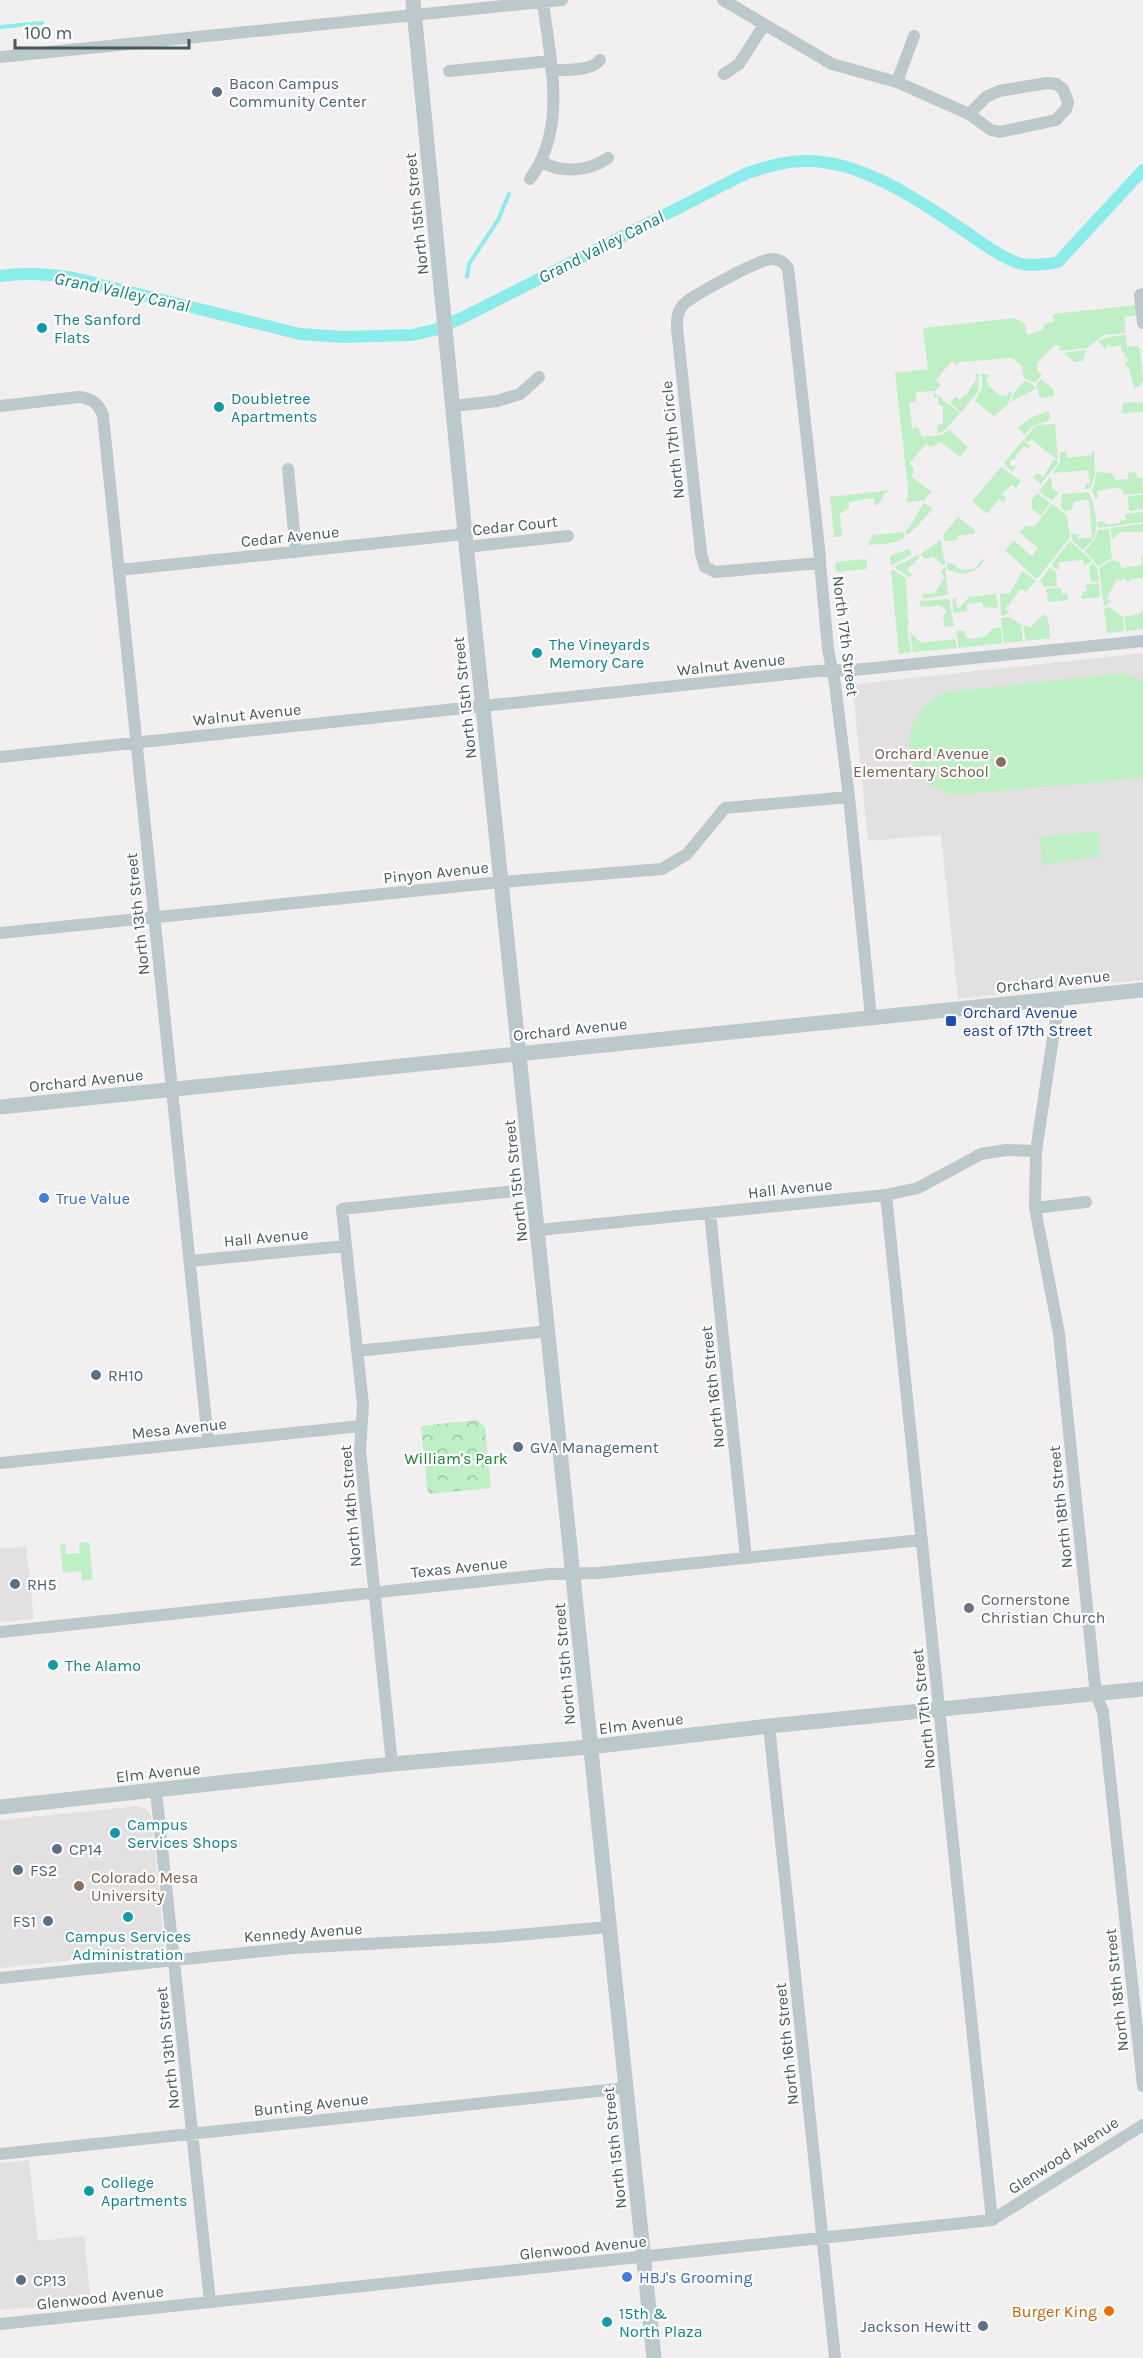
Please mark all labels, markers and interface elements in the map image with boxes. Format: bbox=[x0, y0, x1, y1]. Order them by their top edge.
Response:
scale bar bbox=[15, 12, 189, 50]
text: 100 m bbox=[24, 22, 72, 44]
place label: Bacon Campus Community Center bbox=[229, 74, 367, 111]
marker: Bacon Campus Community Center bbox=[210, 85, 224, 99]
street label: North 15th Street bbox=[401, 152, 432, 276]
water label: Grand Valley Canal bbox=[534, 206, 668, 288]
water label: Grand Valley Canal bbox=[52, 267, 192, 317]
place label: The Sanford Flats bbox=[54, 310, 141, 347]
marker: The Sanford Flats bbox=[35, 321, 49, 335]
street label: North 17th Circle bbox=[657, 380, 688, 500]
place label: Doubletree Apartments bbox=[231, 389, 317, 426]
marker: Doubletree Apartments bbox=[212, 400, 226, 414]
street label: Cedar Court bbox=[471, 512, 559, 539]
street label: Cedar Avenue bbox=[240, 522, 340, 551]
street label: North 17th Street bbox=[829, 575, 862, 697]
place label: The Vineyards Memory Care bbox=[549, 635, 650, 672]
street label: North 15th Street bbox=[449, 636, 480, 760]
marker: The Vineyards Memory Care bbox=[530, 646, 544, 660]
street label: Walnut Avenue bbox=[676, 649, 786, 680]
street label: Walnut Avenue bbox=[192, 699, 302, 730]
place label: Orchard Avenue Elementary School bbox=[853, 744, 989, 781]
marker: Orchard Avenue Elementary School bbox=[994, 755, 1008, 769]
street label: North 13th Street bbox=[122, 852, 153, 976]
street label: Pinyon Avenue bbox=[383, 858, 490, 887]
street label: Orchard Avenue bbox=[995, 966, 1111, 997]
place label: Orchard Avenue east of 17th Street bbox=[963, 1003, 1092, 1040]
street label: Orchard Avenue bbox=[512, 1014, 628, 1045]
marker: Orchard Avenue east of 17th Street bbox=[944, 1014, 958, 1028]
street label: Orchard Avenue bbox=[28, 1065, 144, 1096]
street label: North 15th Street bbox=[500, 1119, 531, 1243]
street label: Hall Avenue bbox=[747, 1175, 833, 1202]
place label: True Value bbox=[56, 1189, 130, 1208]
marker: True Value bbox=[37, 1191, 51, 1205]
street label: Hall Avenue bbox=[223, 1224, 309, 1251]
street label: North 16th Street bbox=[697, 1325, 728, 1449]
place label: RH10 bbox=[108, 1366, 143, 1385]
marker: RH10 bbox=[89, 1368, 103, 1382]
street label: Mesa Avenue bbox=[131, 1414, 228, 1443]
place label: GVA Management bbox=[530, 1438, 659, 1457]
marker: GVA Management bbox=[511, 1440, 525, 1454]
street label: North 14th Street bbox=[336, 1444, 365, 1568]
street label: North 18th Street bbox=[1045, 1445, 1076, 1569]
park label: William's Park bbox=[404, 1449, 508, 1468]
street label: Texas Avenue bbox=[410, 1553, 508, 1582]
place label: RH5 bbox=[27, 1575, 57, 1594]
marker: RH5 bbox=[8, 1577, 22, 1591]
place label: Cornerstone Christian Church bbox=[981, 1590, 1105, 1627]
marker: Cornerstone Christian Church bbox=[962, 1601, 976, 1615]
street label: North 15th Street bbox=[550, 1602, 579, 1726]
street label: North 17th Street bbox=[908, 1648, 939, 1770]
place label: The Alamo bbox=[65, 1656, 141, 1675]
marker: The Alamo bbox=[46, 1658, 60, 1672]
street label: Elm Avenue bbox=[598, 1709, 684, 1738]
street label: Elm Avenue bbox=[115, 1759, 201, 1786]
place label: Campus Services Shops bbox=[127, 1815, 238, 1852]
marker: Campus Services Shops bbox=[108, 1826, 122, 1840]
place label: CP14 bbox=[69, 1840, 102, 1859]
marker: CP14 bbox=[50, 1842, 64, 1856]
place label: FS2 bbox=[30, 1861, 57, 1880]
marker: FS2 bbox=[11, 1863, 25, 1877]
place label: Colorado Mesa University bbox=[91, 1868, 198, 1905]
marker: Colorado Mesa University bbox=[72, 1879, 86, 1893]
marker: Campus Services Administration bbox=[121, 1910, 135, 1924]
place label: FS1 bbox=[13, 1912, 36, 1931]
marker: FS1 bbox=[41, 1914, 55, 1928]
street label: Kennedy Avenue bbox=[243, 1919, 363, 1946]
place label: Campus Services Administration bbox=[65, 1927, 191, 1964]
street label: North 18th Street bbox=[1101, 1928, 1132, 2052]
street label: North 16th Street bbox=[771, 1982, 802, 2106]
street label: North 13th Street bbox=[152, 1986, 183, 2110]
street label: North 15th Street bbox=[599, 2086, 630, 2210]
street label: Bunting Avenue bbox=[253, 2089, 369, 2120]
street label: Glenwood Avenue bbox=[1005, 2113, 1122, 2198]
place label: College Apartments bbox=[101, 2173, 187, 2210]
marker: College Apartments bbox=[82, 2184, 96, 2198]
street label: Glenwood Avenue bbox=[519, 2231, 648, 2264]
place label: HBJ's Grooming bbox=[639, 2268, 752, 2287]
marker: HBJ's Grooming bbox=[620, 2270, 634, 2284]
place label: CP13 bbox=[33, 2271, 66, 2290]
marker: CP13 bbox=[14, 2273, 28, 2287]
street label: Glenwood Avenue bbox=[36, 2281, 165, 2314]
place label: Burger King bbox=[1012, 2302, 1097, 2321]
place label: 15th & North Plaza bbox=[619, 2304, 703, 2341]
marker: Burger King bbox=[1102, 2304, 1116, 2318]
marker: 15th & North Plaza bbox=[600, 2315, 614, 2329]
place label: Jackson Hewitt bbox=[861, 2317, 971, 2336]
marker: Jackson Hewitt bbox=[976, 2319, 990, 2333]

